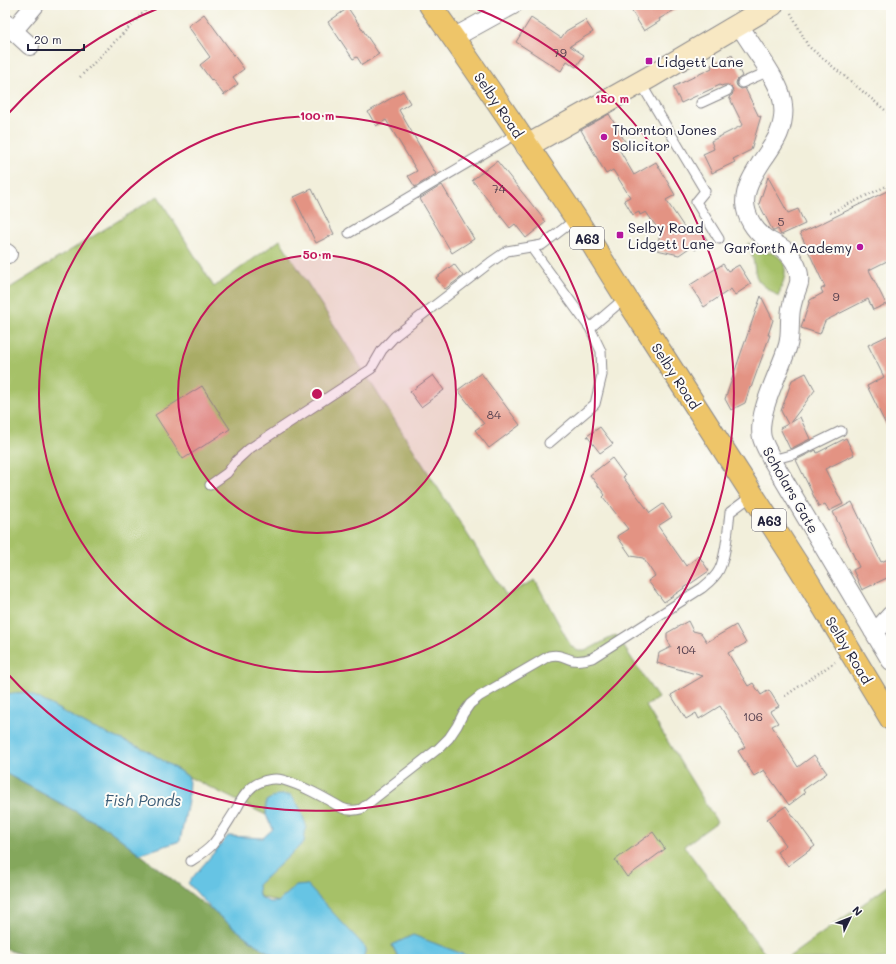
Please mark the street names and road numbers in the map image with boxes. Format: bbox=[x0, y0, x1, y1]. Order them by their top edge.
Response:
street label: Selby Road bbox=[470, 68, 528, 142]
road number: A63 bbox=[570, 227, 604, 249]
street label: Selby Road bbox=[647, 339, 705, 413]
street label: Scholars Gate bbox=[759, 443, 823, 537]
road number: A63 bbox=[752, 509, 786, 531]
street label: Selby Road bbox=[821, 613, 877, 687]

